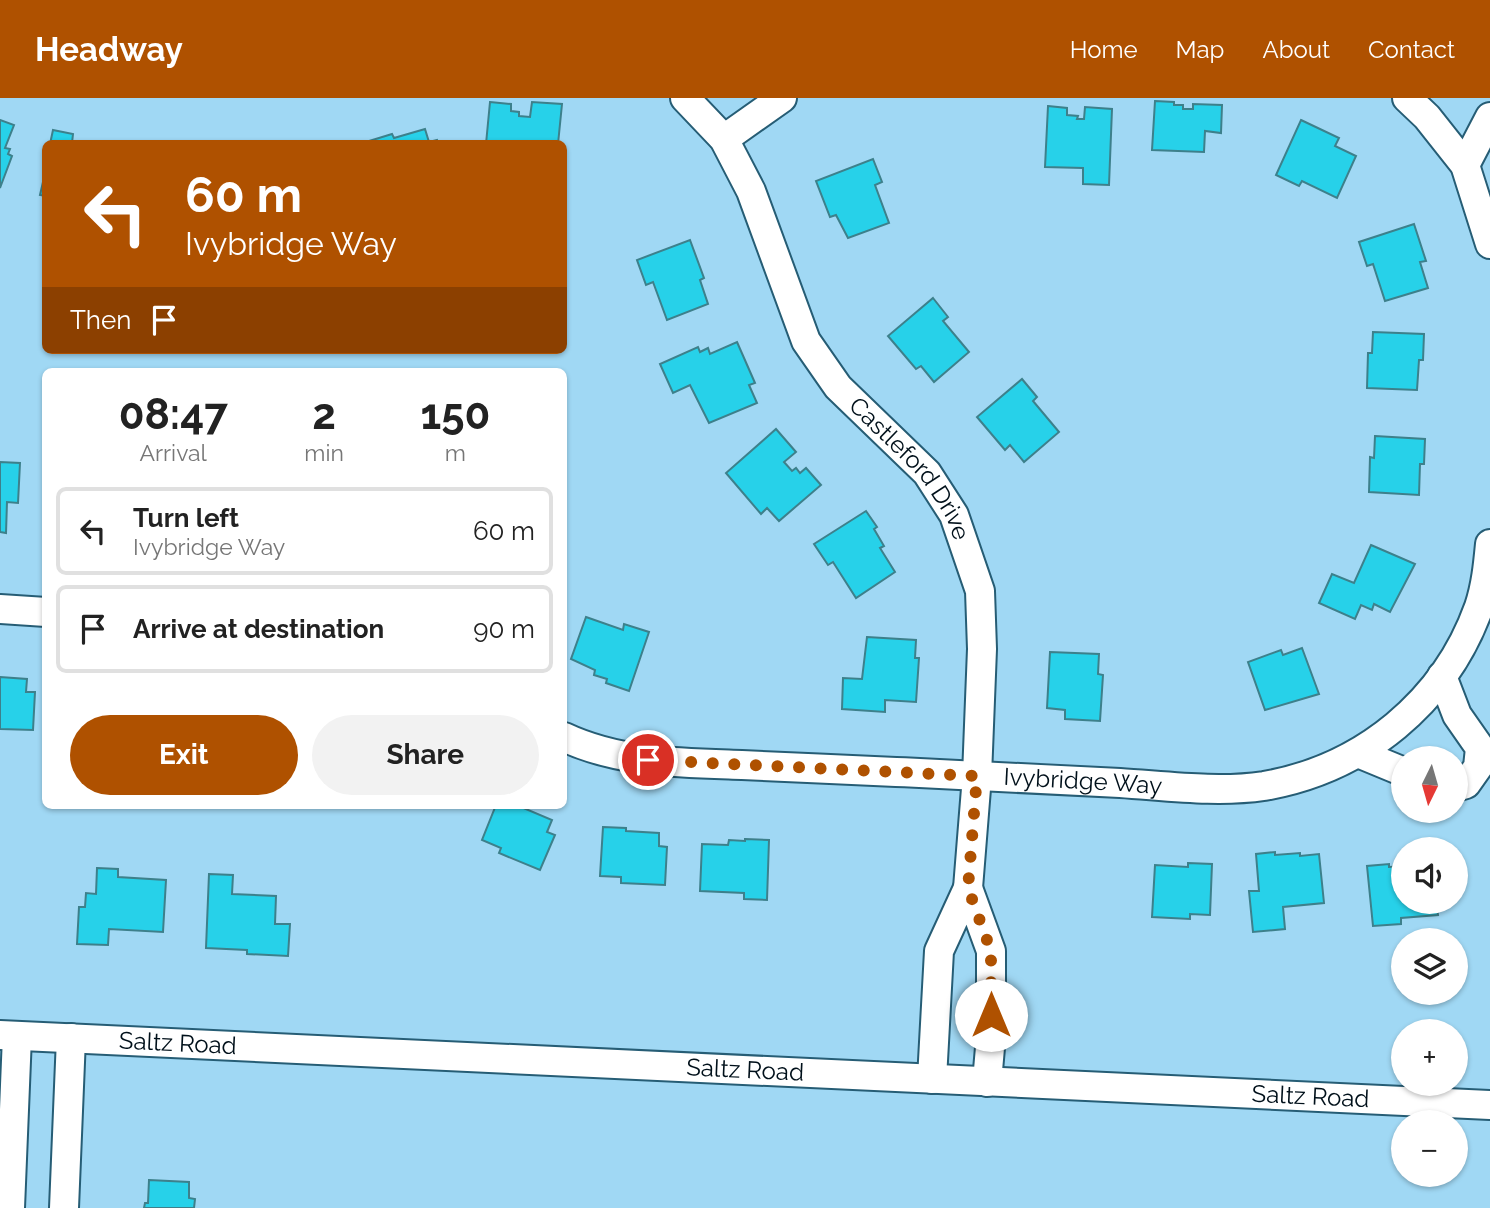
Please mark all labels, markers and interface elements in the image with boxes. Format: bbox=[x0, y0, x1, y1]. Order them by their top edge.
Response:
text: Headway bbox=[35, 30, 183, 69]
text: Home bbox=[1070, 35, 1138, 64]
text: Map bbox=[1176, 35, 1224, 64]
text: About bbox=[1262, 35, 1330, 64]
text: Contact bbox=[1368, 35, 1455, 64]
text: 60 m bbox=[185, 166, 302, 223]
icon: left bbox=[70, 168, 161, 259]
text: Ivybridge Way bbox=[185, 225, 397, 262]
icon: arrive bbox=[145, 301, 183, 339]
text: Then bbox=[70, 305, 131, 335]
text: 08:47 bbox=[119, 390, 228, 439]
text: 2 bbox=[312, 390, 336, 439]
text: 150 bbox=[421, 390, 490, 439]
street label: Castleford Drive bbox=[843, 391, 976, 543]
text: Arrival bbox=[139, 439, 207, 466]
text: min bbox=[304, 439, 344, 466]
text: m bbox=[445, 439, 466, 466]
text: Turn left bbox=[133, 503, 239, 533]
icon: left bbox=[74, 512, 112, 550]
text: 60 m bbox=[473, 516, 535, 546]
text: Ivybridge Way bbox=[133, 533, 285, 560]
icon: arrive bbox=[74, 610, 112, 648]
text: Arrive at destination bbox=[133, 614, 384, 644]
text: 90 m bbox=[473, 614, 535, 644]
button: Exit bbox=[70, 715, 298, 795]
button: Share bbox=[312, 715, 539, 795]
pin bbox=[618, 730, 678, 790]
icon: arrive bbox=[629, 741, 667, 779]
north arrow bbox=[1391, 746, 1468, 822]
map controls bbox=[1391, 746, 1468, 1187]
street label: Ivybridge Way bbox=[1003, 762, 1163, 800]
button: sound bbox=[1391, 837, 1468, 914]
button: layers bbox=[1391, 928, 1468, 1005]
position arrow bbox=[954, 978, 1028, 1052]
button: + bbox=[1391, 1019, 1468, 1096]
street label: Saltz Road bbox=[118, 1026, 237, 1060]
street label: Saltz Road bbox=[686, 1052, 805, 1087]
street label: Saltz Road bbox=[1251, 1079, 1370, 1113]
button: − bbox=[1391, 1110, 1468, 1187]

